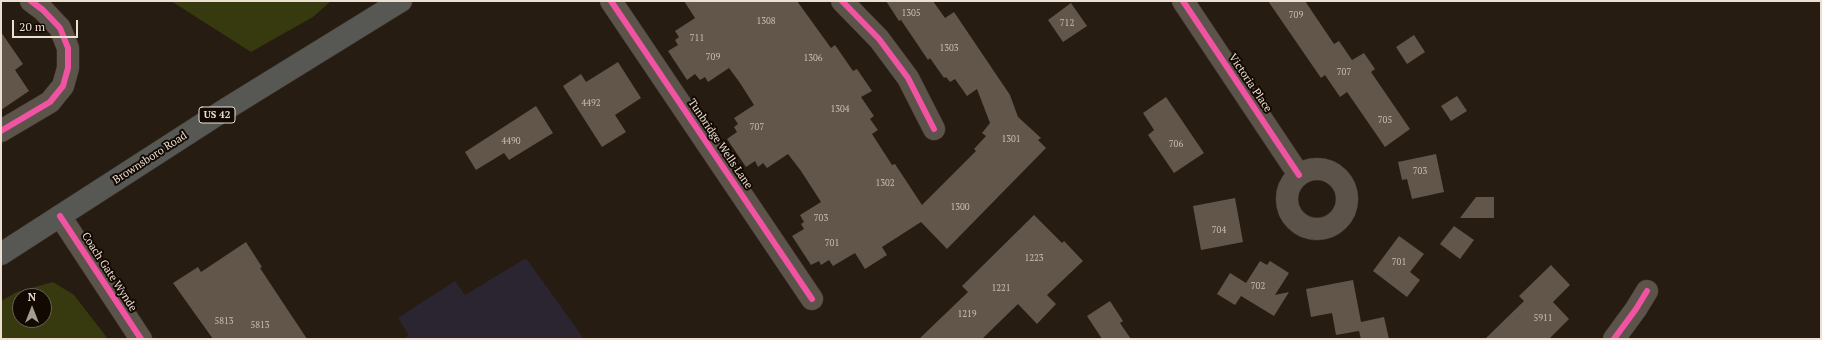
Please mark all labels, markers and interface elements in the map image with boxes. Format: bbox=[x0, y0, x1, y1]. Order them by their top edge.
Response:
house number: 1305 bbox=[901, 8, 921, 18]
house number: 709 bbox=[1289, 10, 1303, 20]
scale bar bbox=[14, 12, 80, 38]
house number: 1308 bbox=[756, 16, 776, 26]
house number: 712 bbox=[1060, 18, 1074, 28]
text: 20 m bbox=[19, 19, 45, 34]
house number: 711 bbox=[690, 33, 704, 43]
house number: 1303 bbox=[939, 43, 959, 53]
street label: Victoria Place bbox=[1226, 51, 1274, 115]
house number: 709 bbox=[706, 52, 720, 62]
house number: 1306 bbox=[803, 53, 823, 63]
house number: 707 bbox=[1337, 67, 1351, 77]
street label: Tunbridge Wells Lane bbox=[685, 96, 755, 192]
house number: 4492 bbox=[581, 98, 601, 108]
house number: 1304 bbox=[830, 104, 850, 114]
road number: US 42 bbox=[199, 107, 235, 123]
house number: 705 bbox=[1378, 115, 1392, 125]
house number: 707 bbox=[750, 122, 764, 132]
street label: Brownsboro Road bbox=[110, 129, 190, 187]
house number: 1301 bbox=[1001, 134, 1021, 144]
house number: 4490 bbox=[501, 136, 521, 146]
house number: 706 bbox=[1169, 139, 1183, 149]
house number: 703 bbox=[1413, 166, 1427, 176]
house number: 1302 bbox=[875, 178, 895, 188]
house number: 1300 bbox=[950, 202, 970, 212]
house number: 703 bbox=[814, 213, 828, 223]
house number: 704 bbox=[1212, 225, 1226, 235]
street label: Coach Gate Wynde bbox=[79, 230, 139, 314]
house number: 701 bbox=[825, 238, 839, 248]
house number: 1223 bbox=[1024, 253, 1044, 263]
house number: 701 bbox=[1392, 257, 1406, 267]
house number: 702 bbox=[1251, 281, 1265, 291]
house number: 1221 bbox=[991, 283, 1011, 293]
north arrow bbox=[12, 288, 52, 328]
text: N bbox=[28, 290, 36, 304]
house number: 1219 bbox=[957, 309, 977, 319]
house number: 5911 bbox=[1533, 313, 1553, 323]
house number: 5813 bbox=[214, 316, 234, 326]
house number: 5813 bbox=[250, 320, 270, 330]

